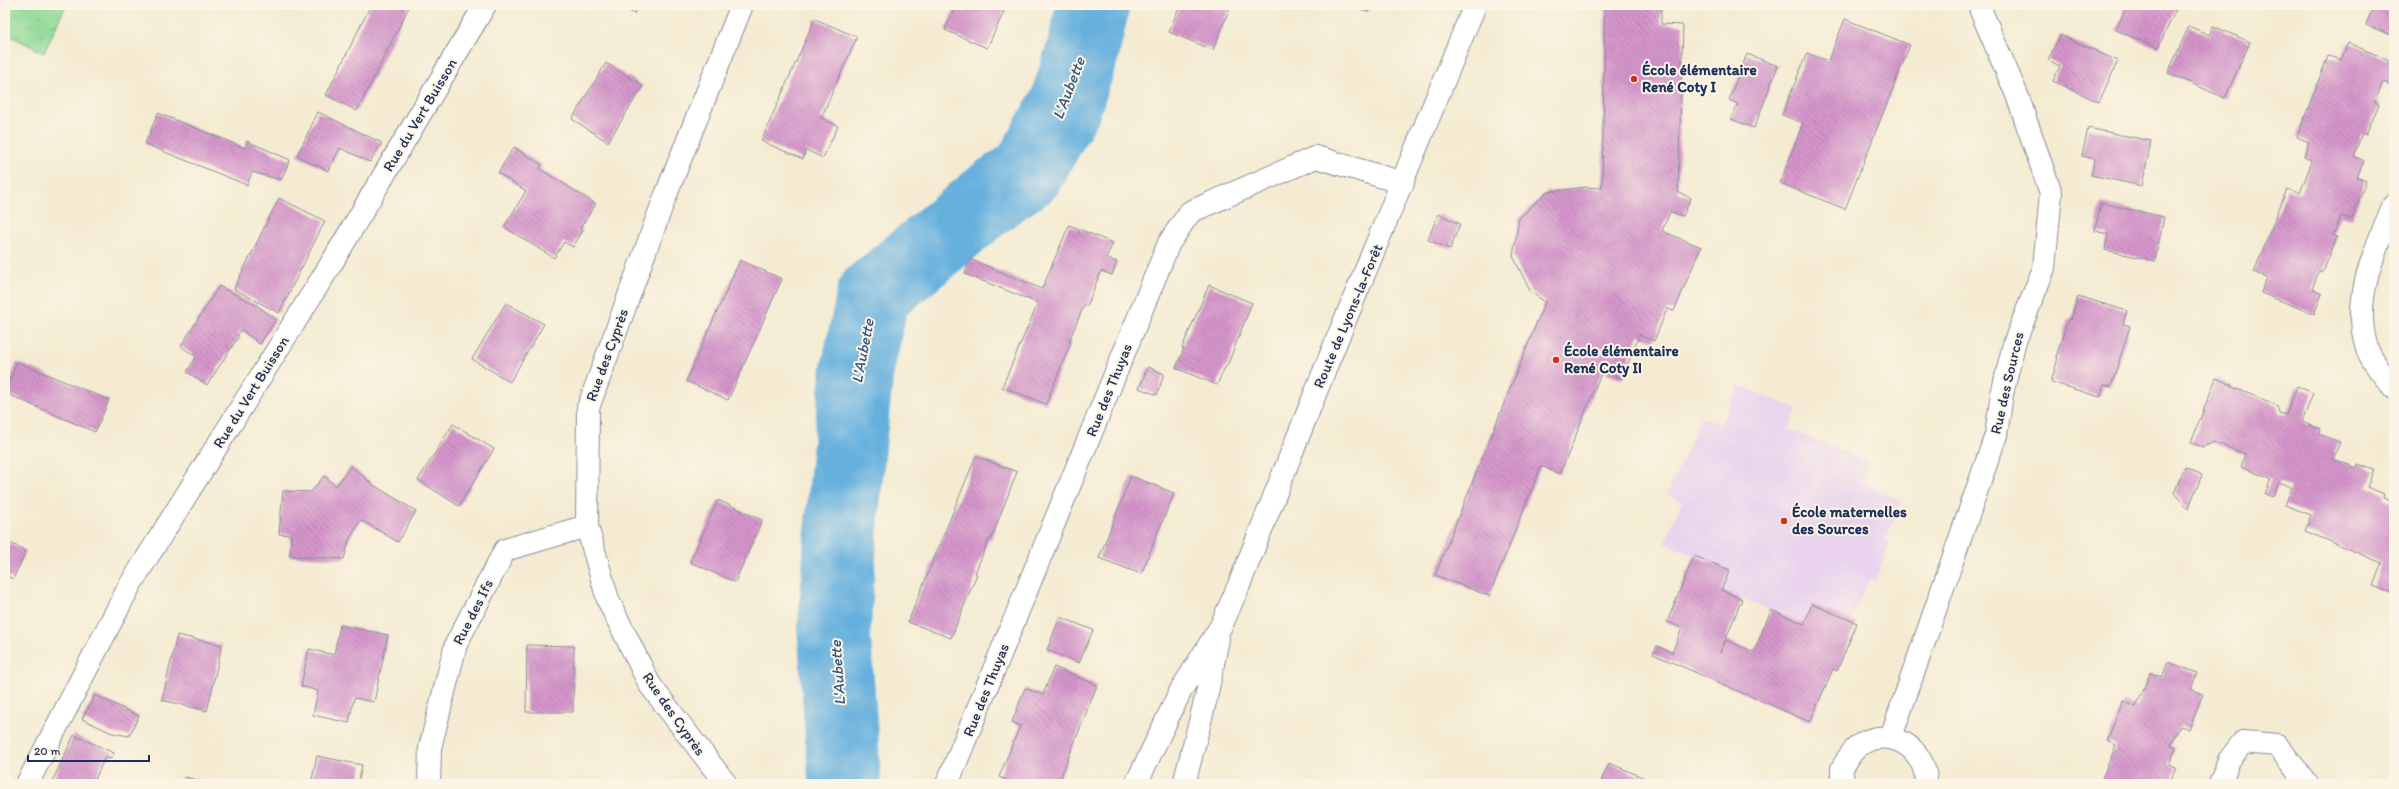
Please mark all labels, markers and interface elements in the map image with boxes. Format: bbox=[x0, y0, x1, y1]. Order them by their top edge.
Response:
water label: L'Aubette bbox=[1048, 53, 1089, 122]
street label: Rue du Vert Buisson bbox=[379, 55, 461, 175]
place label: École élémentaire René Coty I bbox=[1642, 60, 1757, 97]
marker: École élémentaire René Coty I bbox=[1629, 74, 1639, 84]
street label: Route de Lyons-la-Forêt bbox=[1309, 241, 1387, 391]
street label: Rue des Cyprès bbox=[582, 306, 632, 404]
water label: L'Aubette bbox=[847, 316, 878, 385]
street label: Rue des Sources bbox=[1986, 330, 2028, 436]
street label: Rue du Vert Buisson bbox=[209, 332, 293, 451]
street label: Rue des Thuyas bbox=[1082, 340, 1136, 439]
place label: École élémentaire René Coty II bbox=[1564, 341, 1679, 378]
marker: École élémentaire René Coty II bbox=[1551, 355, 1561, 365]
place label: École maternelles des Sources bbox=[1792, 502, 1907, 538]
marker: École maternelles des Sources bbox=[1779, 516, 1789, 526]
street label: Rue des Ifs bbox=[449, 576, 497, 648]
water label: L'Aubette bbox=[826, 639, 849, 706]
street label: Rue des Thuyas bbox=[959, 640, 1013, 739]
street label: Rue des Cyprès bbox=[639, 669, 710, 759]
scale bar bbox=[28, 737, 149, 763]
text: 20 m bbox=[34, 744, 61, 758]

